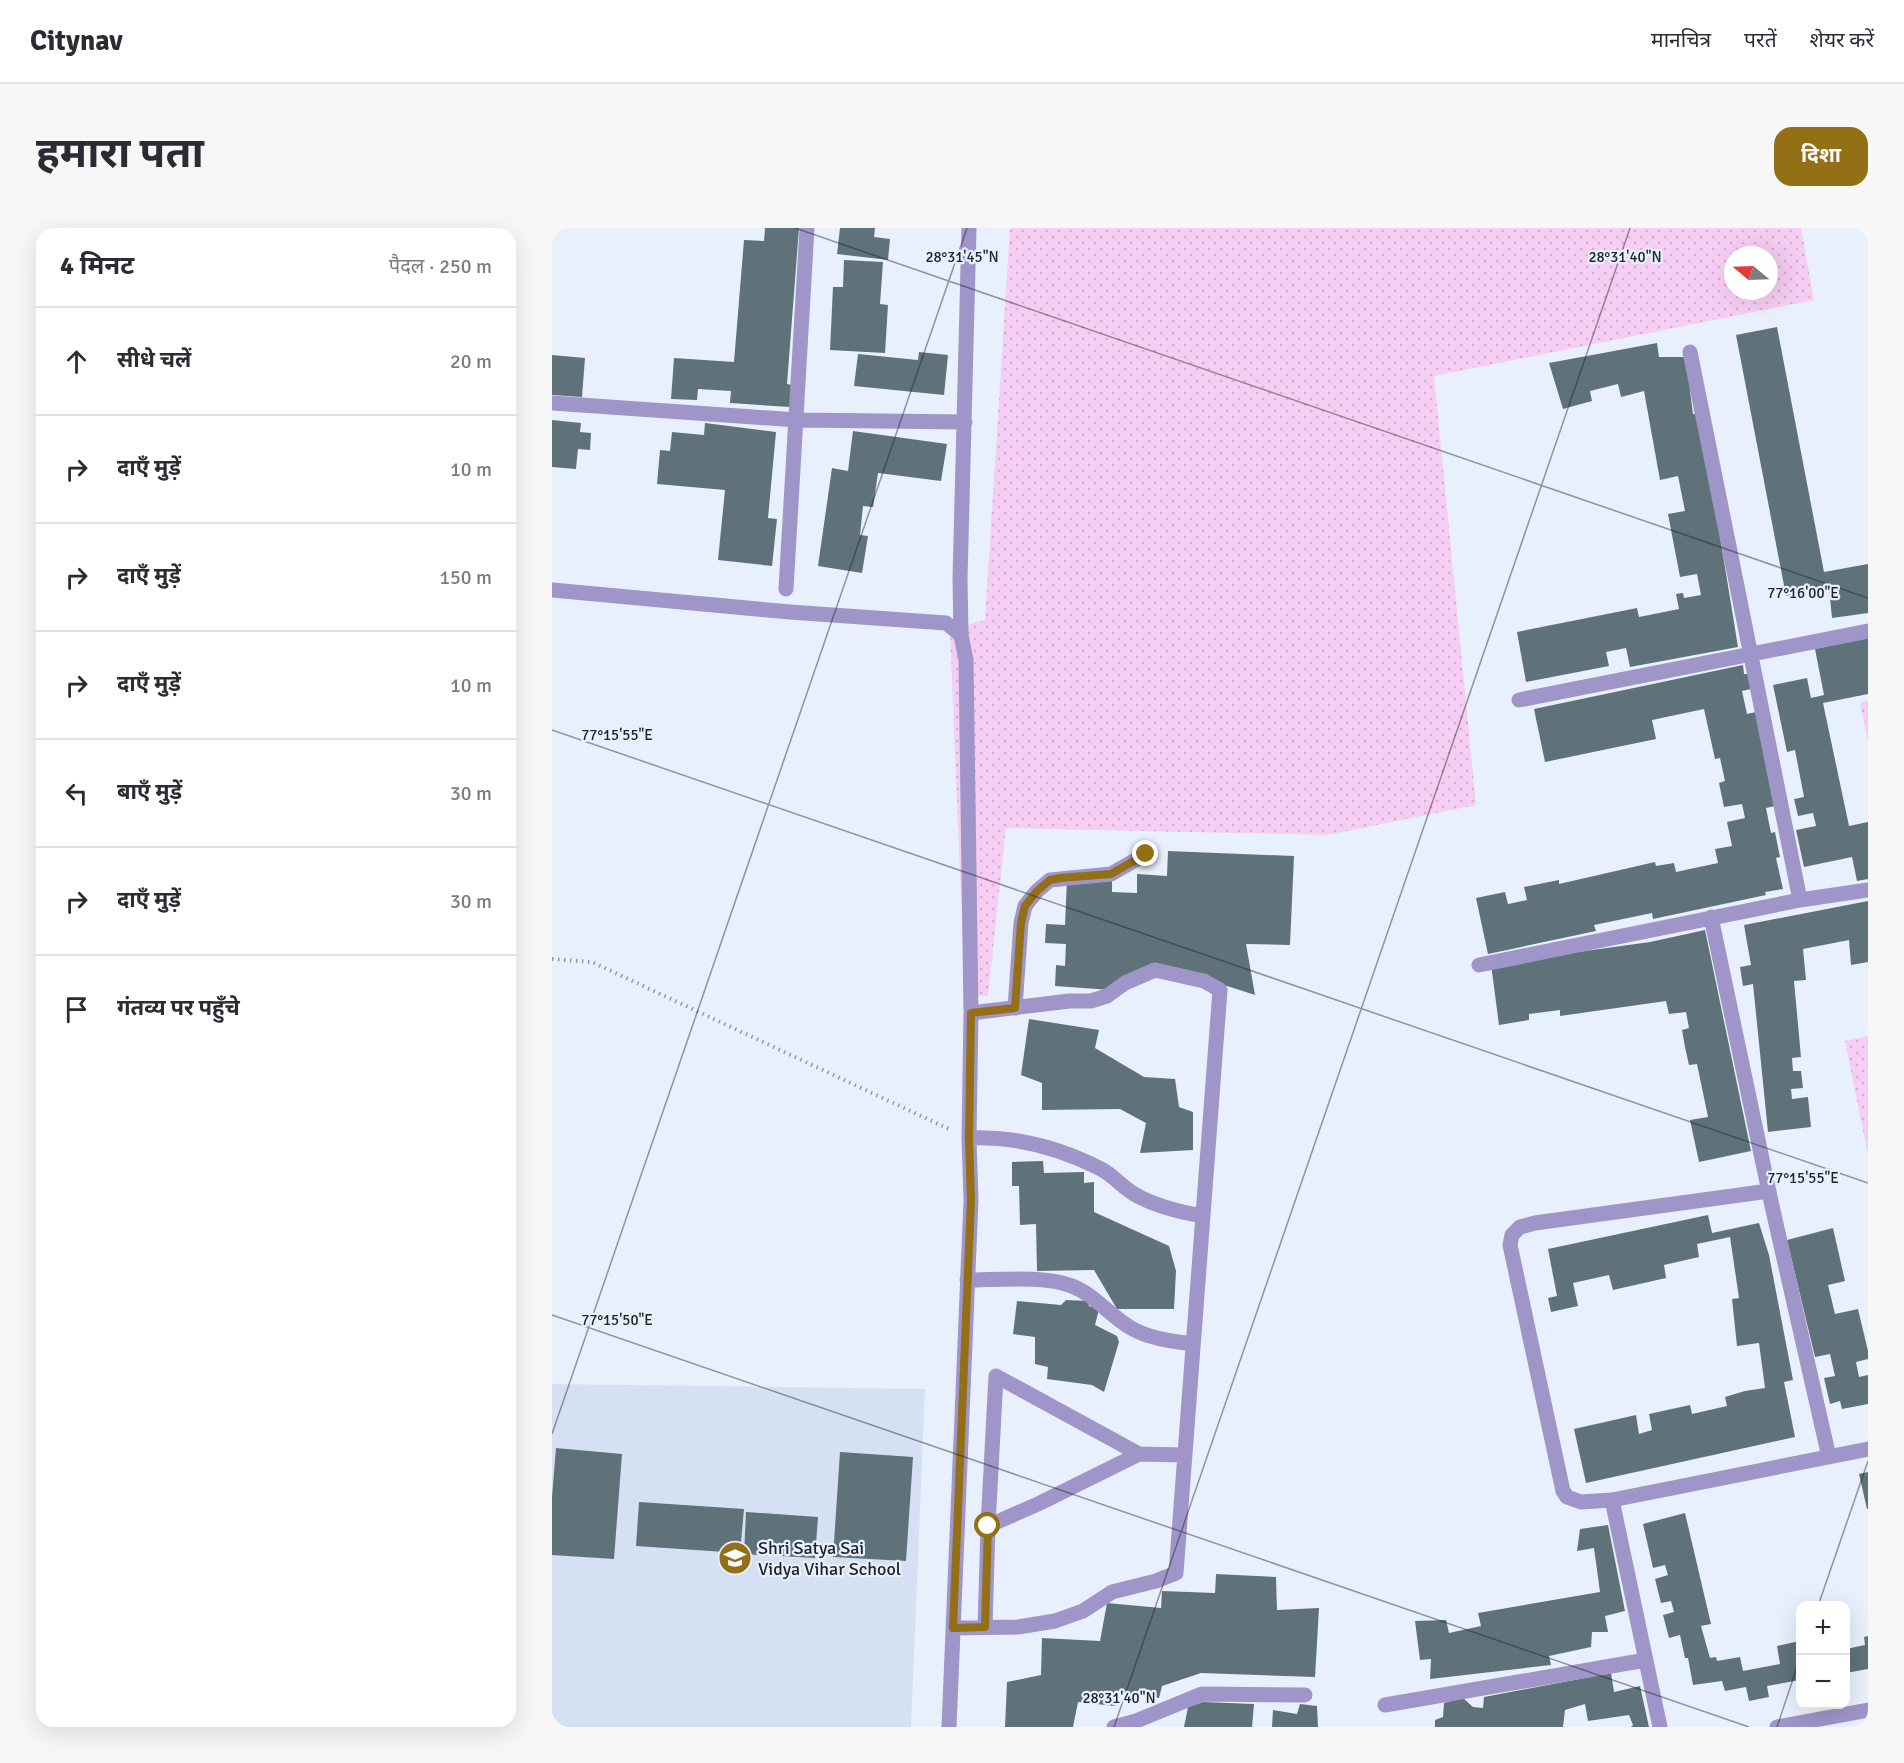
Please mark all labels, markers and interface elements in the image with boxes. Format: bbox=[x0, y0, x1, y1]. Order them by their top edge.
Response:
text: Citynav bbox=[30, 24, 123, 58]
text: मानचित्र bbox=[1651, 27, 1711, 53]
text: परतें bbox=[1744, 27, 1777, 53]
text: शेयर करें bbox=[1810, 27, 1874, 53]
button: दिशा bbox=[1774, 127, 1868, 186]
text: हमारा पता bbox=[36, 128, 204, 179]
north arrow bbox=[1724, 246, 1778, 300]
text: 28°31'45"N bbox=[925, 248, 999, 266]
text: 28°31'40"N bbox=[1588, 248, 1662, 266]
text: 4 मिनट bbox=[60, 250, 134, 282]
text: पैदल · 250 m bbox=[389, 254, 492, 279]
icon: ahead bbox=[60, 345, 93, 378]
text: सीधे चलें bbox=[117, 346, 191, 373]
text: 20 m bbox=[450, 349, 492, 374]
icon: right bbox=[60, 453, 93, 486]
text: दाएँ मुड़ें bbox=[117, 454, 181, 481]
text: 10 m bbox=[450, 457, 492, 482]
icon: right bbox=[60, 561, 93, 594]
text: दाएँ मुड़ें bbox=[117, 562, 181, 589]
text: 150 m bbox=[439, 565, 492, 590]
text: 77°16'00"E bbox=[1767, 584, 1839, 602]
icon: right bbox=[60, 669, 93, 702]
text: दाएँ मुड़ें bbox=[117, 670, 181, 697]
text: 10 m bbox=[450, 673, 492, 698]
text: 77°15'55"E bbox=[581, 726, 653, 744]
icon: left bbox=[60, 777, 93, 810]
text: बाएँ मुड़ें bbox=[117, 778, 182, 805]
text: 30 m bbox=[450, 781, 492, 806]
route end bbox=[1132, 840, 1158, 866]
icon: right bbox=[60, 885, 93, 918]
text: दाएँ मुड़ें bbox=[117, 886, 181, 913]
text: 30 m bbox=[450, 889, 492, 914]
icon: arrive bbox=[60, 993, 93, 1026]
text: गंतव्य पर पहुँचे bbox=[117, 994, 240, 1021]
text: 77°15'55"E bbox=[1767, 1169, 1839, 1187]
text: 77°15'50"E bbox=[581, 1311, 653, 1329]
route start bbox=[974, 1512, 1000, 1538]
place label: Shri Satya Sai Vidya Vihar School bbox=[758, 1537, 901, 1580]
school or university icon: Shri Satya Sai Vidya Vihar School bbox=[717, 1540, 753, 1576]
map controls bbox=[1796, 1601, 1850, 1709]
button: + bbox=[1796, 1601, 1850, 1655]
button: − bbox=[1796, 1655, 1850, 1709]
text: 28°31'40"N bbox=[1082, 1689, 1156, 1707]

